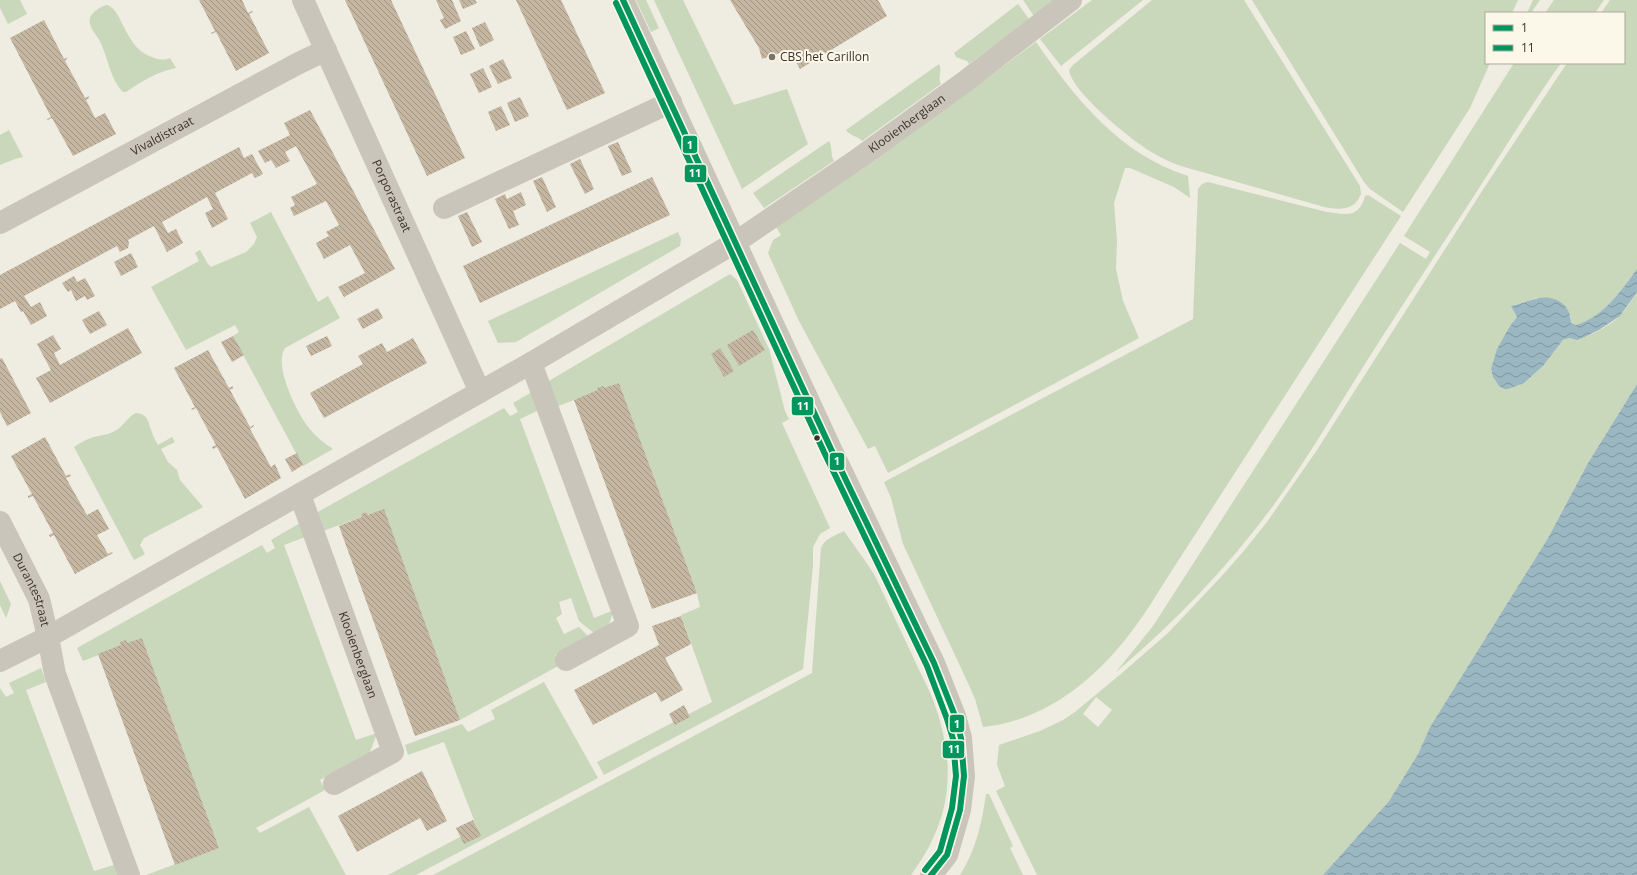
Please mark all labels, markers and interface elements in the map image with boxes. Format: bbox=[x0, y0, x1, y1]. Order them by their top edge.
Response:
legend bbox=[1485, 12, 1625, 64]
text: 1 bbox=[1521, 19, 1528, 36]
text: 11 bbox=[1521, 39, 1535, 56]
place label: CBS het Carillon bbox=[780, 48, 869, 65]
marker: CBS het Carillon bbox=[767, 52, 777, 62]
street label: Klooienberglaan bbox=[865, 90, 949, 157]
street label: Vivaldistraat bbox=[128, 112, 196, 159]
line badge: 1 bbox=[682, 135, 698, 154]
text: 1 bbox=[687, 137, 693, 152]
street label: Porporastraat bbox=[368, 157, 416, 235]
line badge: 11 bbox=[684, 164, 707, 183]
text: 11 bbox=[689, 165, 701, 180]
line badge: 11 bbox=[791, 396, 814, 416]
text: 11 bbox=[797, 398, 809, 413]
unlabelled marker bbox=[812, 433, 822, 443]
line badge: 1 bbox=[829, 452, 845, 471]
text: 1 bbox=[834, 453, 840, 468]
street label: Durantestraat bbox=[9, 550, 54, 628]
street label: Klooienberglaan bbox=[335, 609, 382, 700]
line badge: 1 bbox=[949, 714, 965, 733]
text: 1 bbox=[954, 716, 960, 731]
line badge: 11 bbox=[942, 740, 965, 759]
text: 11 bbox=[948, 741, 960, 756]

